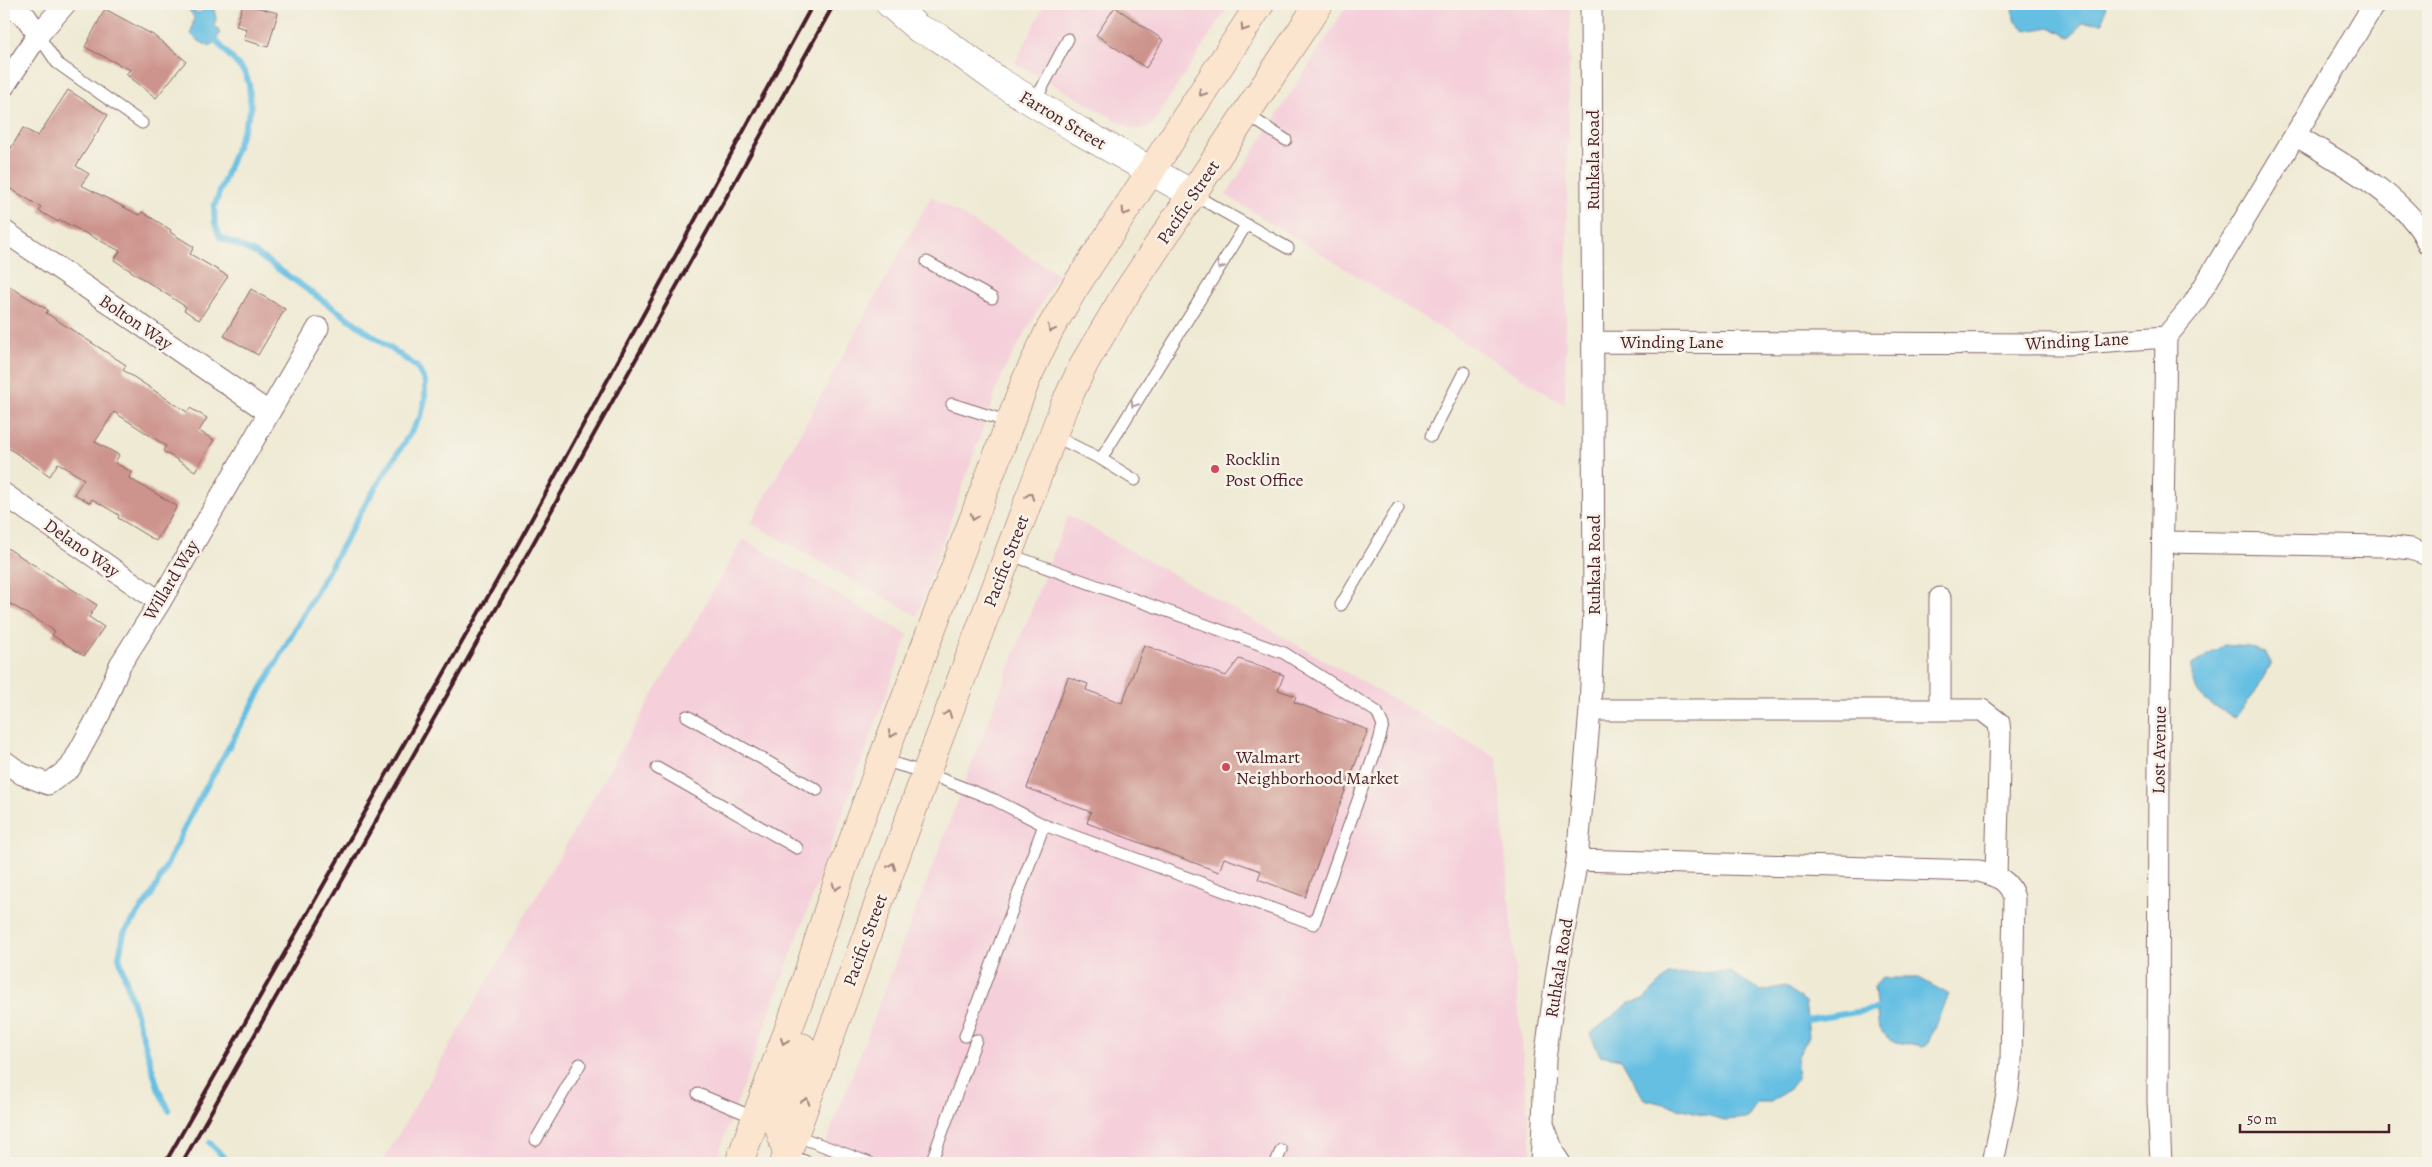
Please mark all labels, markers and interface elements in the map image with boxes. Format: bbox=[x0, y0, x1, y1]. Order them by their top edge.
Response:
one-way arrow bbox=[1241, 22, 1250, 32]
street label: Farron Street bbox=[1015, 85, 1111, 155]
one-way arrow bbox=[1199, 88, 1209, 97]
street label: Ruhkala Road bbox=[1581, 109, 1605, 210]
street label: Pacific Street bbox=[1151, 155, 1225, 249]
one-way arrow bbox=[1122, 206, 1131, 216]
one-way arrow bbox=[1217, 261, 1227, 270]
street label: Bolton Way bbox=[95, 289, 178, 356]
one-way arrow bbox=[1047, 324, 1057, 333]
street label: Winding Lane bbox=[2024, 326, 2129, 356]
street label: Winding Lane bbox=[1619, 330, 1724, 354]
one-way arrow bbox=[1131, 399, 1141, 408]
place label: Rocklin Post Office bbox=[1225, 447, 1304, 492]
marker: Rocklin Post Office bbox=[1209, 463, 1221, 475]
one-way arrow bbox=[1024, 492, 1035, 501]
one-way arrow bbox=[970, 512, 980, 521]
street label: Pacific Street bbox=[977, 512, 1035, 610]
street label: Delano Way bbox=[39, 513, 125, 583]
street label: Ruhkala Road bbox=[1582, 514, 1606, 615]
street label: Willard Way bbox=[137, 535, 205, 625]
street label: Lost Avenue bbox=[2146, 706, 2172, 794]
one-way arrow bbox=[942, 710, 952, 718]
one-way arrow bbox=[888, 729, 898, 738]
place label: Walmart Neighborhood Market bbox=[1235, 745, 1399, 790]
marker: Walmart Neighborhood Market bbox=[1220, 761, 1232, 773]
one-way arrow bbox=[886, 862, 896, 871]
one-way arrow bbox=[832, 882, 842, 891]
street label: Pacific Street bbox=[837, 890, 893, 990]
street label: Ruhkala Road bbox=[1539, 916, 1579, 1020]
one-way arrow bbox=[780, 1036, 790, 1045]
one-way arrow bbox=[800, 1097, 810, 1106]
scale bar bbox=[2240, 1102, 2388, 1134]
text: 50 m bbox=[2247, 1109, 2277, 1129]

